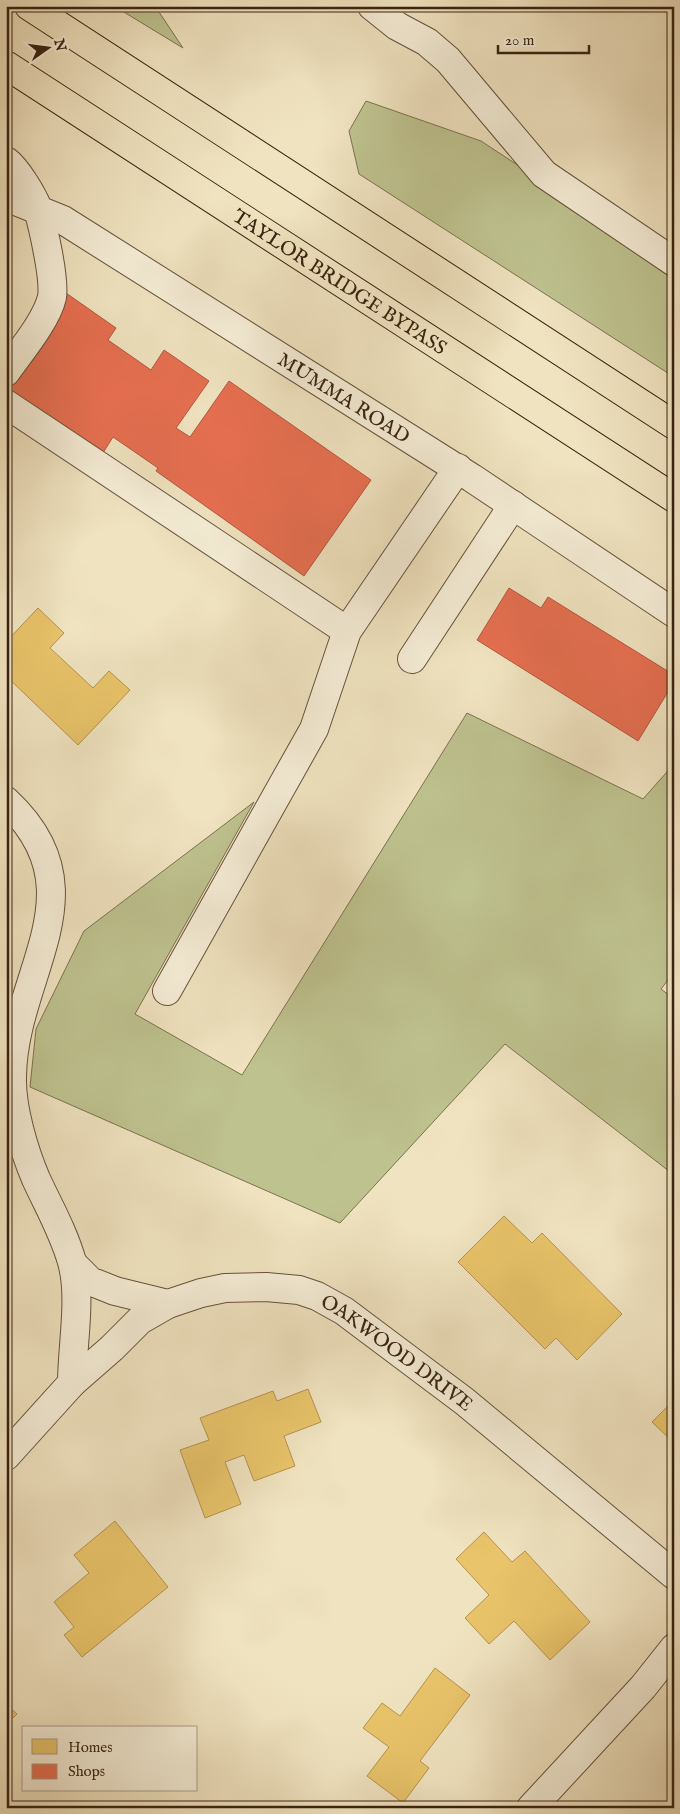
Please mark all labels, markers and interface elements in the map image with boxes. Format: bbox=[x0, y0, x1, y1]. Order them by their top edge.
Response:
north arrow bbox=[22, 22, 72, 72]
scale bar bbox=[498, 22, 589, 54]
text: 20 m bbox=[505, 31, 535, 50]
text: N bbox=[49, 36, 70, 53]
street label: TAYLOR BRIDGE BYPASS bbox=[227, 204, 451, 361]
street label: MUMMA ROAD bbox=[273, 348, 414, 450]
street label: OAKWOOD DRIVE bbox=[316, 1290, 478, 1417]
legend bbox=[22, 1726, 198, 1792]
text: Homes bbox=[68, 1738, 112, 1757]
text: Shops bbox=[68, 1762, 105, 1781]

